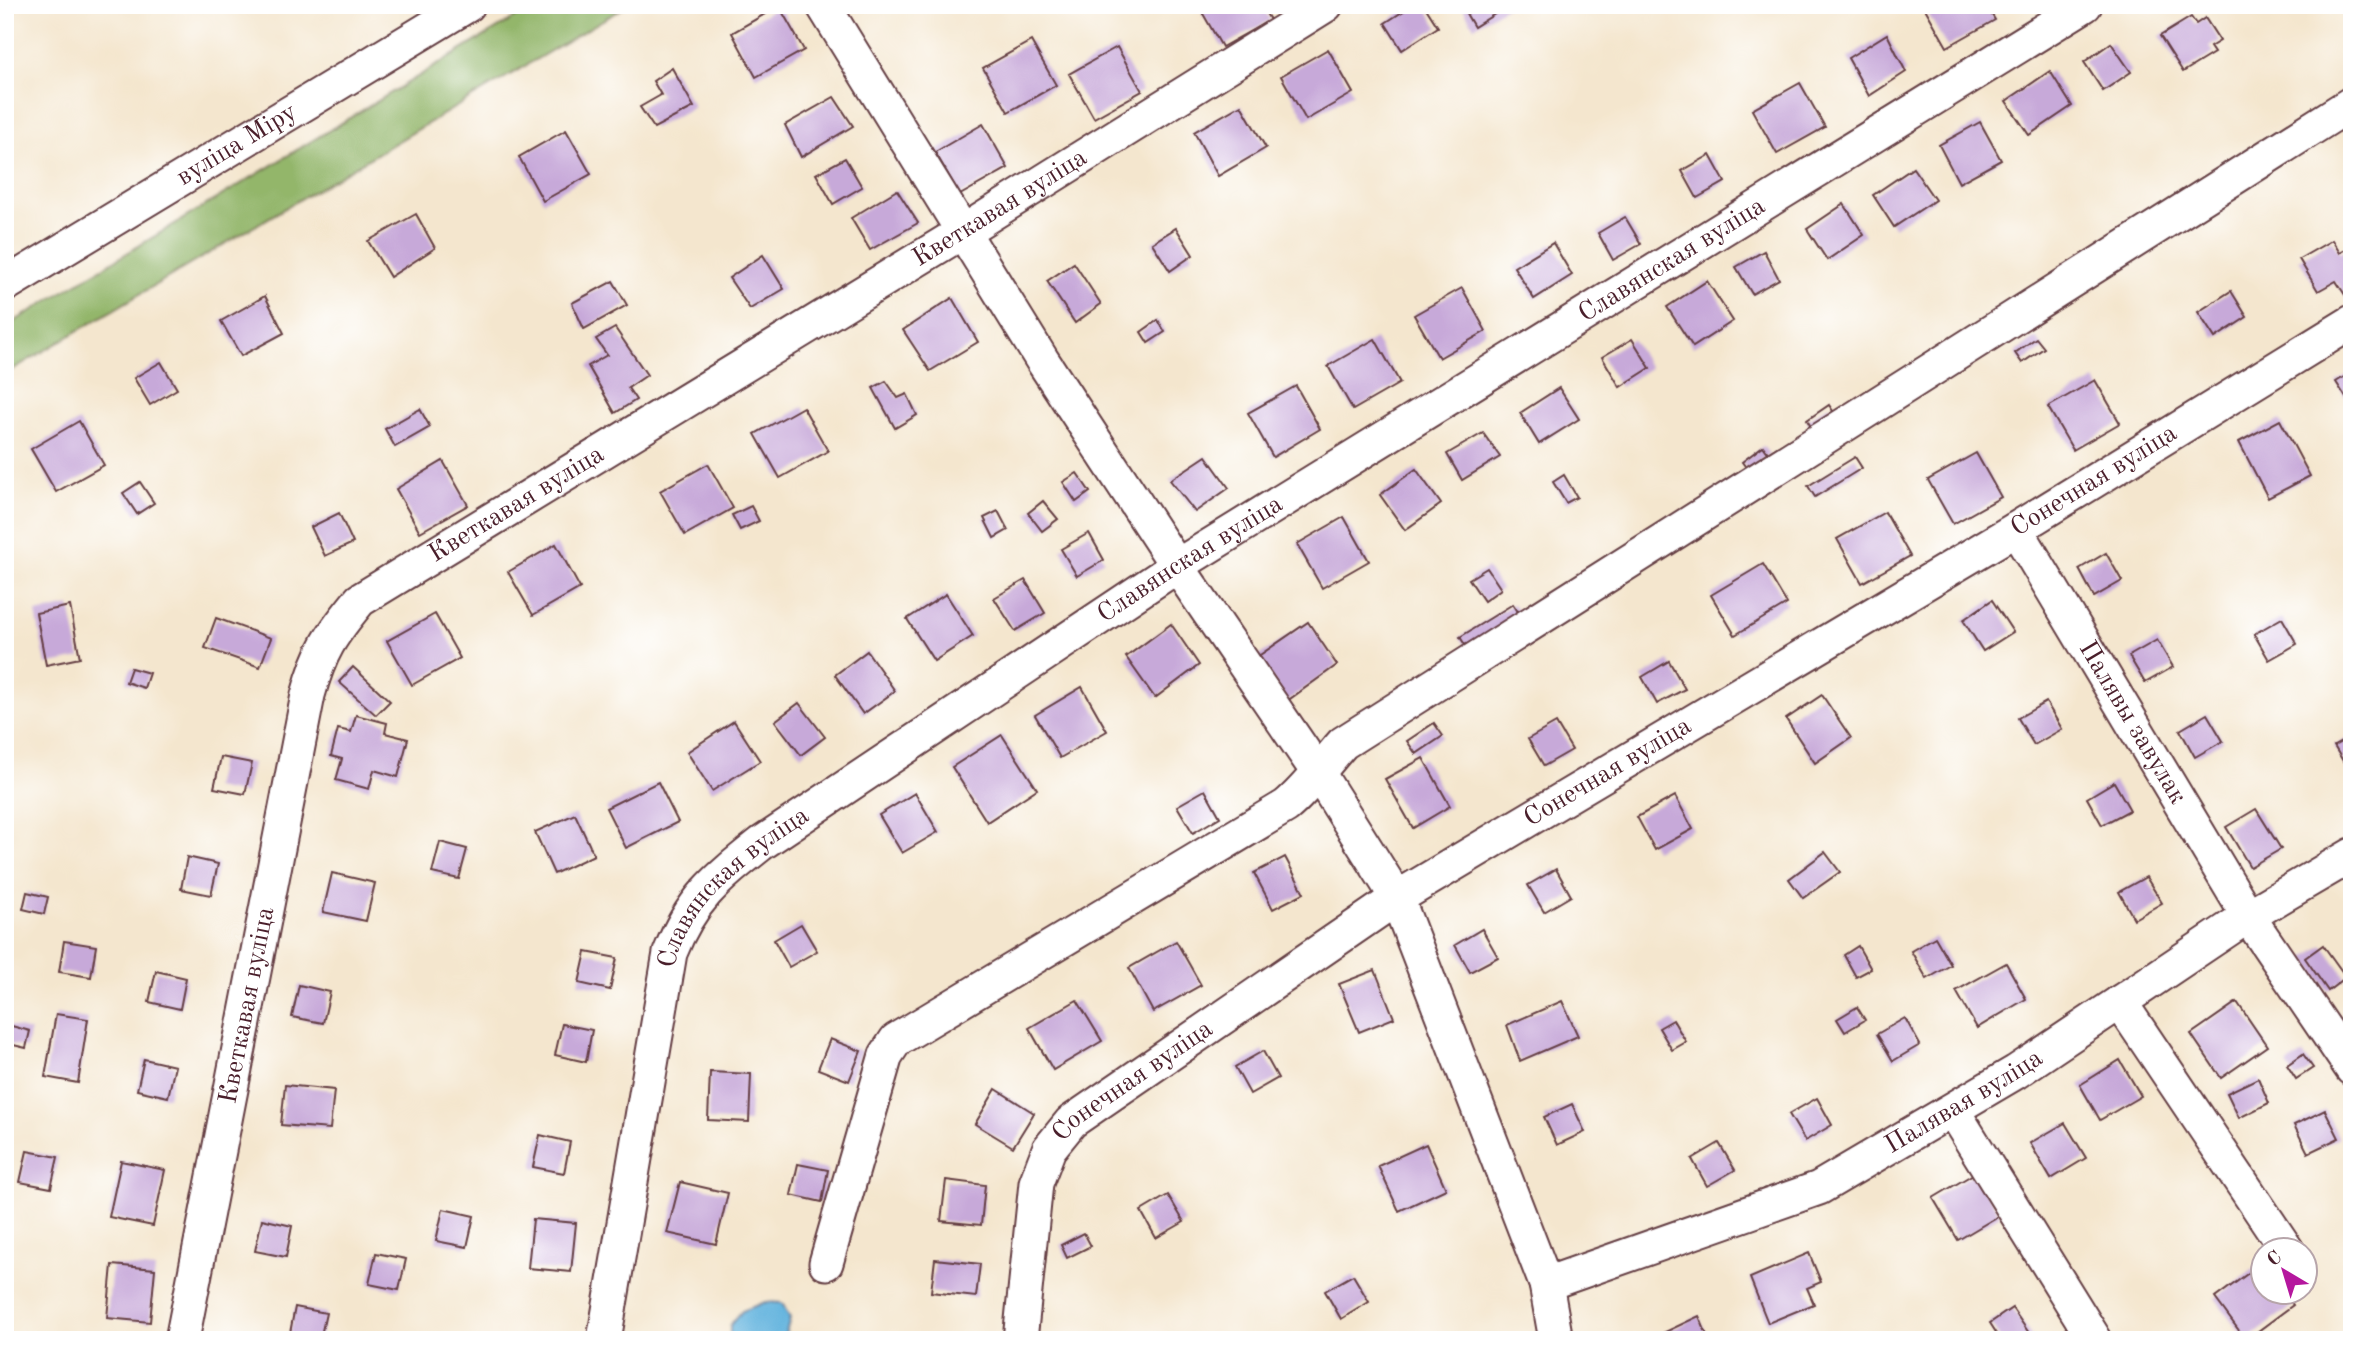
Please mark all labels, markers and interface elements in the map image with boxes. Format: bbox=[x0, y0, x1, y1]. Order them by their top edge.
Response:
street label: вуліца Міру bbox=[172, 99, 301, 191]
street label: Кветкавая вуліца bbox=[908, 144, 1092, 272]
street label: Славянская вуліца bbox=[1574, 193, 1770, 327]
street label: Сонечная вуліца bbox=[2007, 420, 2182, 542]
street label: Кветкавая вуліца bbox=[424, 441, 609, 568]
street label: Славянская вуліца bbox=[1093, 491, 1288, 628]
street label: Палявы завулак bbox=[2074, 637, 2191, 809]
street label: Сонечная вуліца bbox=[1520, 713, 1696, 832]
street label: Славянская вуліца bbox=[655, 802, 814, 969]
street label: Кветкавая вуліца bbox=[215, 905, 279, 1106]
street label: Сонечная вуліца bbox=[1048, 1016, 1218, 1146]
street label: Палявая вуліца bbox=[1881, 1045, 2048, 1159]
north arrow bbox=[2248, 1236, 2318, 1306]
text: С bbox=[2264, 1248, 2286, 1271]

